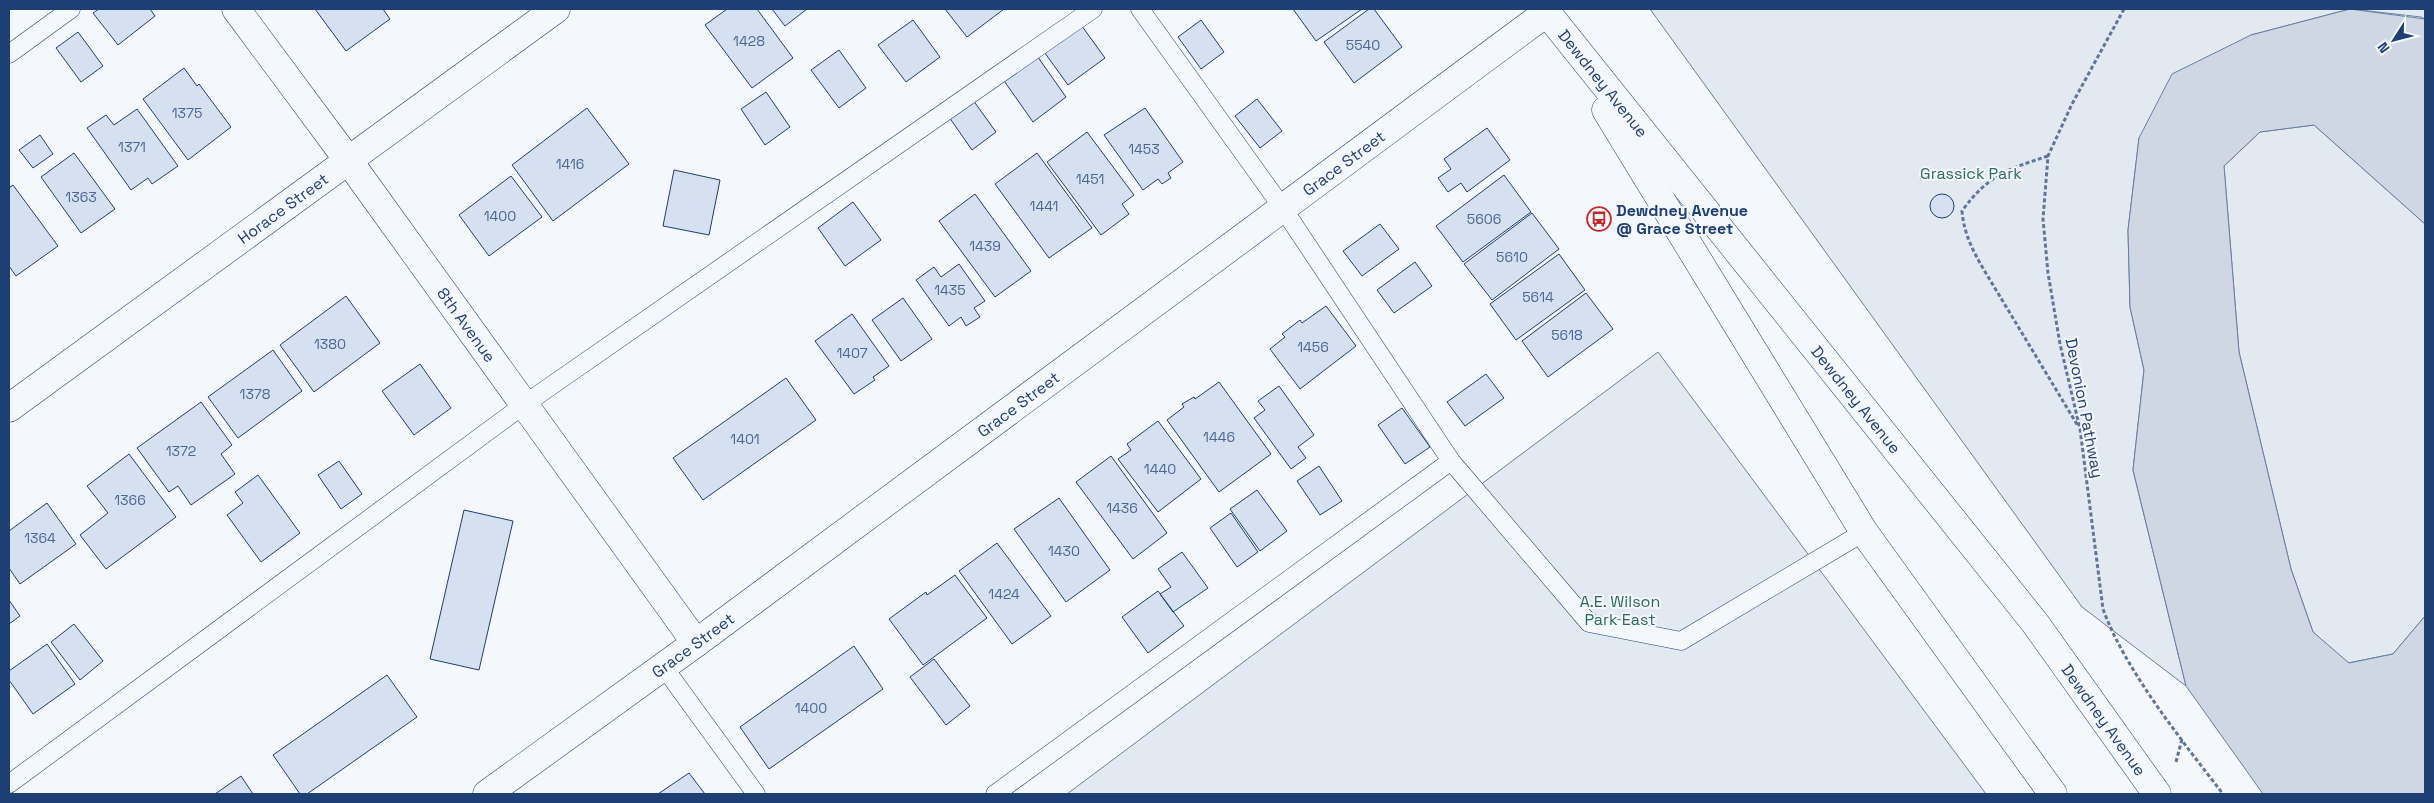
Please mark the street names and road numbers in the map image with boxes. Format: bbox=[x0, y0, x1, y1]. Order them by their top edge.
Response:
street label: Dewdney Avenue bbox=[1553, 25, 1653, 142]
street label: Grace Street bbox=[1299, 126, 1389, 201]
street label: Horace Street bbox=[234, 169, 333, 249]
street label: 8th Avenue bbox=[432, 283, 500, 367]
street label: Devonion Pathway bbox=[2061, 336, 2108, 480]
street label: Dewdney Avenue bbox=[1806, 342, 1905, 458]
street label: Grace Street bbox=[973, 367, 1064, 442]
street label: Grace Street bbox=[648, 608, 739, 683]
street label: Dewdney Avenue bbox=[2057, 660, 2151, 780]

